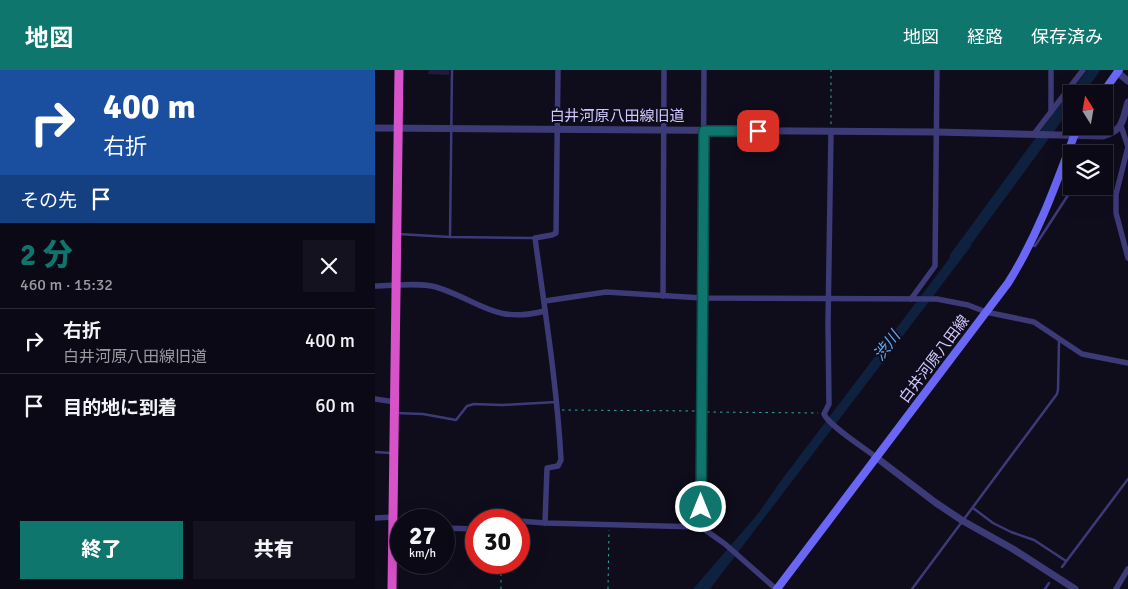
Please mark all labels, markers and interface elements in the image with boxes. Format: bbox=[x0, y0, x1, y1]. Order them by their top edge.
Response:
text: 地図 bbox=[25, 23, 73, 53]
text: 地図 bbox=[903, 26, 939, 48]
text: 経路 bbox=[967, 26, 1003, 48]
text: 保存済み bbox=[1031, 26, 1103, 48]
text: 400 m bbox=[103, 85, 196, 128]
north arrow bbox=[1063, 85, 1113, 135]
map controls bbox=[1063, 85, 1113, 195]
icon: right bbox=[20, 90, 85, 155]
street label: 白井河原八田線旧道 bbox=[549, 107, 685, 125]
pin bbox=[737, 110, 779, 152]
icon: arrive bbox=[744, 117, 772, 145]
text: 右折 bbox=[103, 133, 147, 160]
button: layers bbox=[1063, 145, 1113, 195]
icon: arrive bbox=[87, 185, 115, 213]
text: その先 bbox=[20, 189, 77, 213]
text: 2 分 bbox=[20, 237, 73, 274]
button: close bbox=[303, 240, 355, 292]
text: 460 m · 15:32 bbox=[20, 275, 113, 295]
street label: 白井河原八田線 bbox=[895, 312, 973, 406]
text: 右折 bbox=[63, 319, 101, 343]
water label: 渋川 bbox=[869, 326, 906, 365]
icon: right bbox=[20, 327, 48, 355]
text: 400 m bbox=[305, 329, 355, 353]
text: 白井河原八田線旧道 bbox=[63, 347, 207, 367]
icon: arrive bbox=[20, 392, 48, 420]
text: 60 m bbox=[315, 394, 355, 418]
text: 目的地に到着 bbox=[63, 396, 177, 420]
position arrow bbox=[674, 480, 726, 532]
speed limit sign: 30 bbox=[465, 509, 530, 574]
text: 27 bbox=[409, 520, 436, 551]
button: 終了 bbox=[20, 521, 183, 579]
button: 共有 bbox=[193, 521, 355, 579]
text: km/h bbox=[409, 546, 436, 561]

